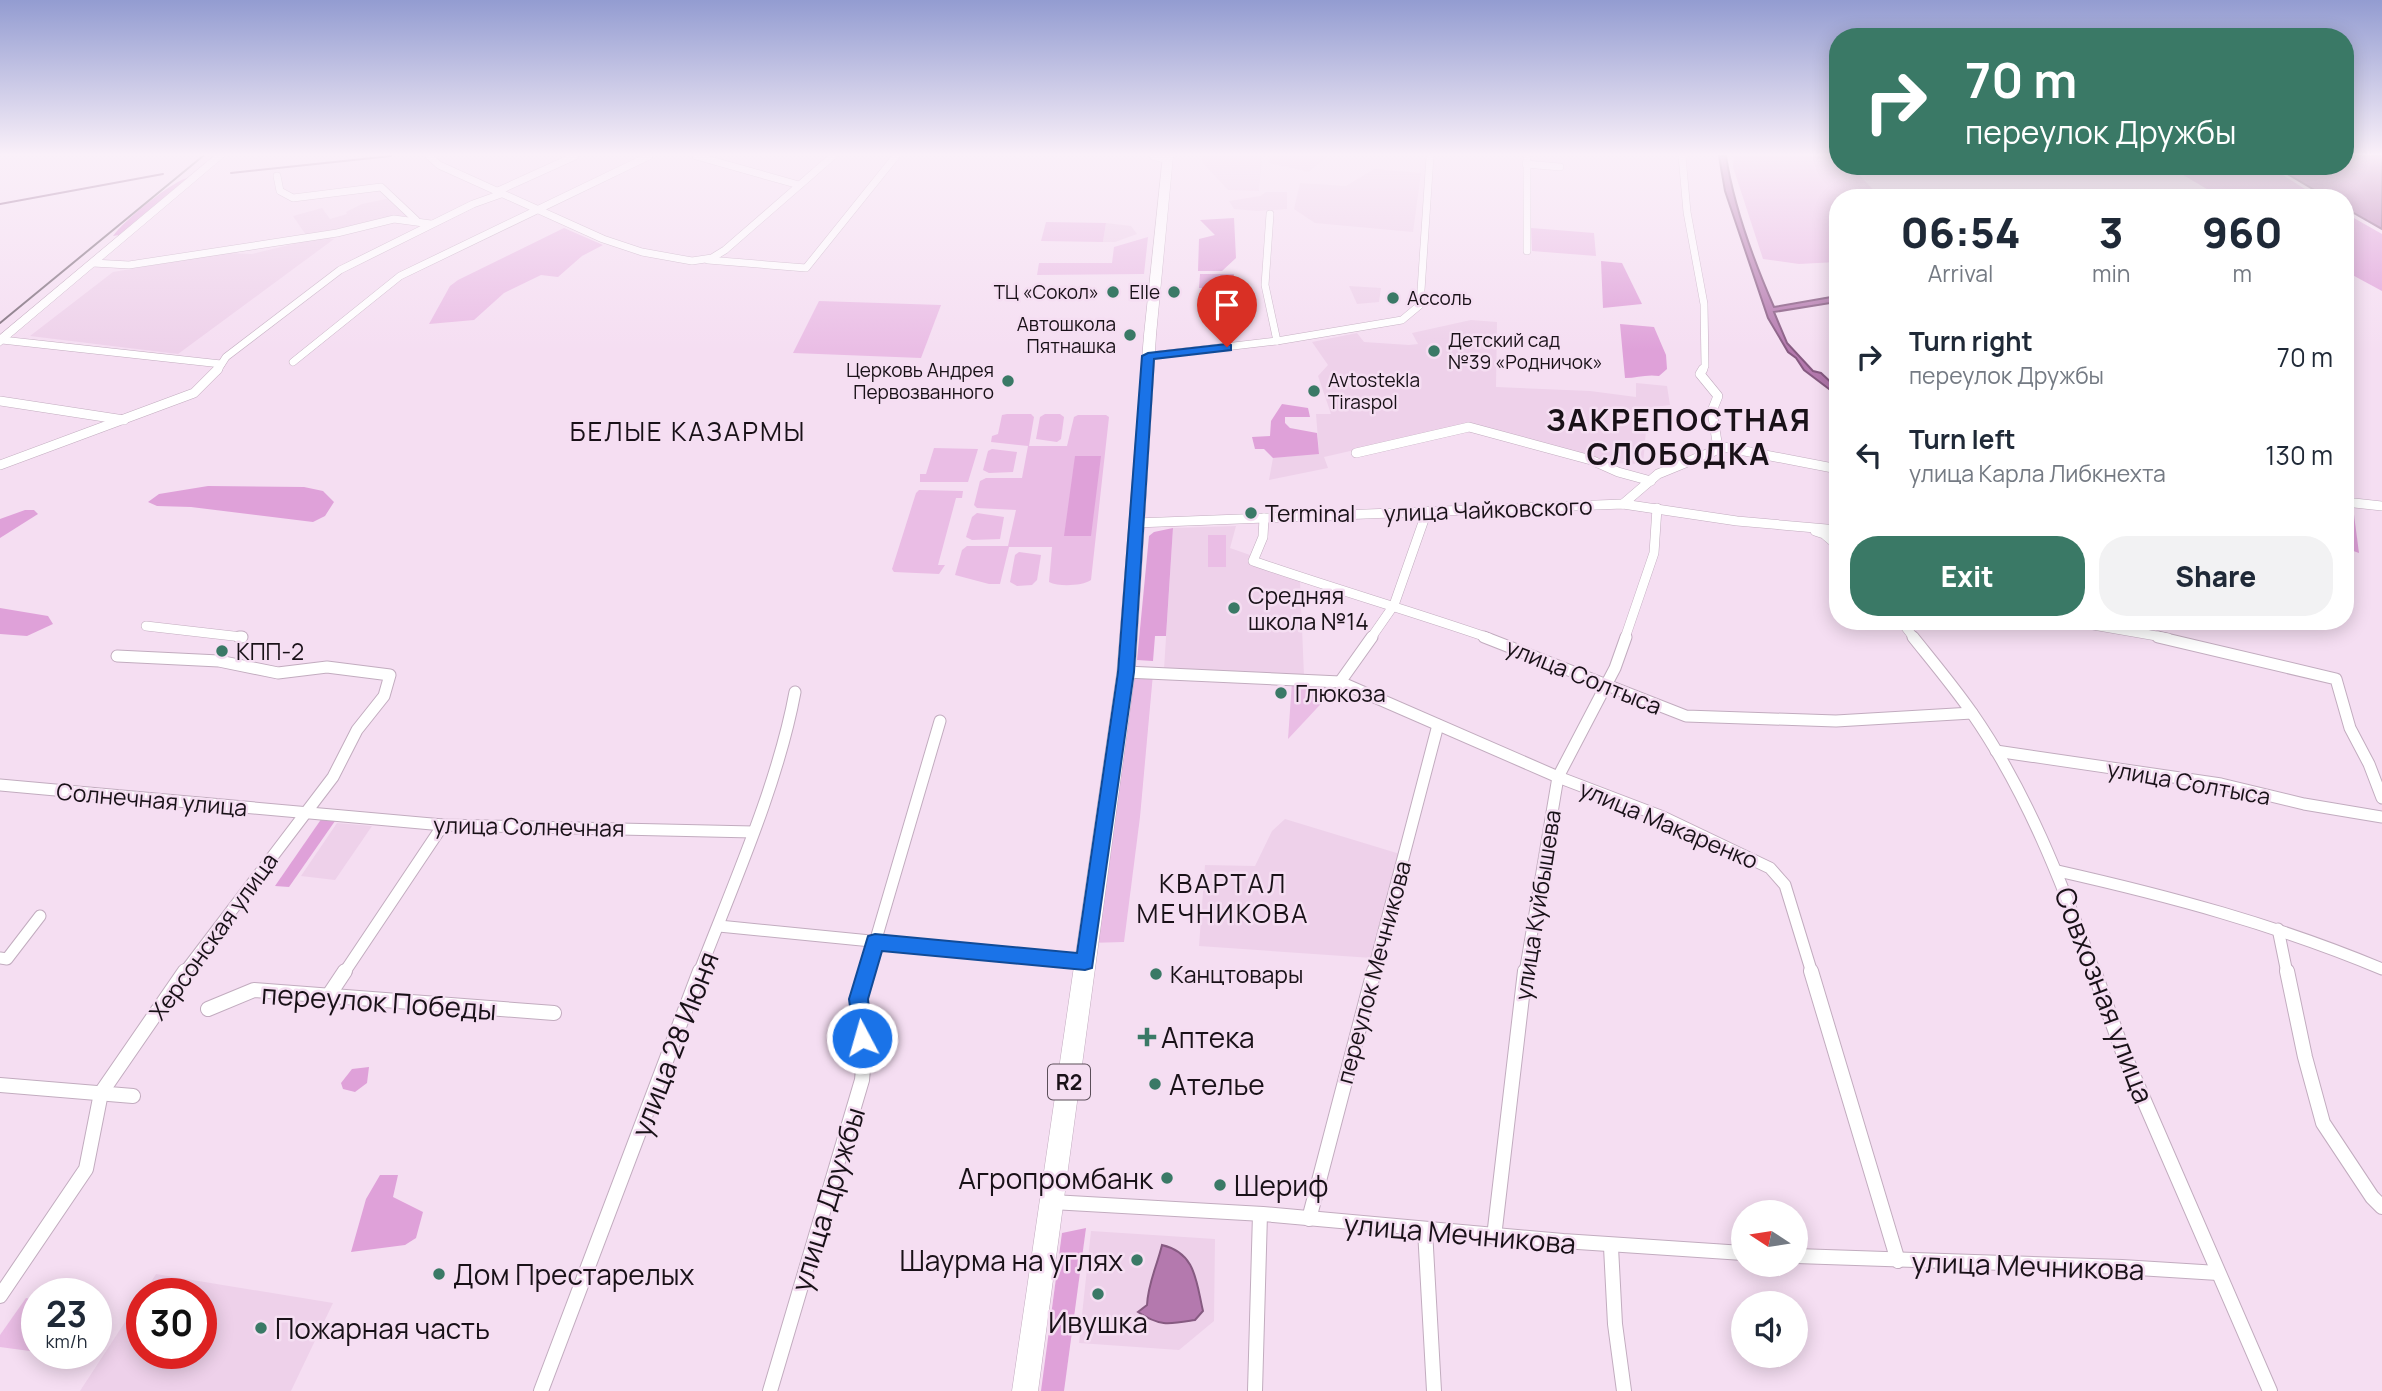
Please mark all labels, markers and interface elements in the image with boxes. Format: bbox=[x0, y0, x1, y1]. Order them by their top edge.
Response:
text: 70 m bbox=[1965, 46, 2077, 113]
icon: right bbox=[1850, 56, 1941, 147]
text: переулок Дружбы bbox=[1965, 110, 2236, 154]
text: 06:54 bbox=[1900, 203, 2020, 261]
text: 3 bbox=[2099, 203, 2124, 261]
text: 960 bbox=[2202, 203, 2283, 261]
text: Arrival bbox=[1928, 257, 1993, 289]
text: min bbox=[2092, 257, 2130, 289]
text: m bbox=[2232, 257, 2252, 289]
pin bbox=[1197, 275, 1257, 347]
place label: ТЦ «Сокол» bbox=[994, 279, 1099, 305]
place label: Elle bbox=[1129, 279, 1160, 305]
marker: ТЦ «Сокол» bbox=[1105, 284, 1121, 300]
marker: Elle bbox=[1166, 284, 1182, 300]
place label: Ассоль bbox=[1407, 285, 1472, 311]
icon: arrive bbox=[1208, 286, 1246, 324]
marker: Ассоль bbox=[1385, 290, 1401, 306]
place label: Автошкола Пятнашка bbox=[1017, 311, 1116, 359]
text: Turn right bbox=[1909, 323, 2033, 359]
marker: Автошкола Пятнашка bbox=[1122, 327, 1138, 343]
place label: Детский сад №39 «Родничок» bbox=[1448, 327, 1603, 375]
icon: right bbox=[1850, 338, 1888, 376]
text: 70 m bbox=[2277, 339, 2333, 375]
marker: Детский сад №39 «Родничок» bbox=[1426, 343, 1442, 359]
place label: Церковь Андрея Первозванного bbox=[846, 357, 994, 405]
text: переулок Дружбы bbox=[1909, 359, 2104, 391]
place label: Avtostekla Tiraspol bbox=[1328, 367, 1420, 415]
marker: Церковь Андрея Первозванного bbox=[1000, 373, 1016, 389]
marker: Avtostekla Tiraspol bbox=[1306, 383, 1322, 399]
district label: ЗАКРЕПОСТНАЯ СЛОБОДКА bbox=[1546, 399, 1812, 474]
district label: БЕЛЫЕ КАЗАРМЫ bbox=[570, 413, 806, 449]
text: Turn left bbox=[1909, 421, 2016, 457]
icon: left bbox=[1850, 436, 1888, 474]
text: 130 m bbox=[2265, 437, 2333, 473]
text: улица Карла Либкнехта bbox=[1909, 457, 2166, 489]
street label: улица Чайковского bbox=[1383, 489, 1593, 529]
place label: Terminal bbox=[1265, 497, 1355, 529]
marker: Terminal bbox=[1243, 505, 1259, 521]
button: Exit bbox=[1850, 536, 2085, 616]
button: Share bbox=[2099, 536, 2333, 616]
place label: Средняя школа №14 bbox=[1248, 579, 1369, 637]
marker: Средняя школа №14 bbox=[1226, 600, 1242, 616]
street label: улица Солтыса bbox=[1501, 630, 1667, 722]
place label: КПП-2 bbox=[236, 635, 304, 667]
marker: КПП-2 bbox=[214, 643, 230, 659]
place label: Глюкоза bbox=[1295, 677, 1386, 709]
marker: Глюкоза bbox=[1273, 685, 1289, 701]
street label: улица Солтыса bbox=[2105, 752, 2273, 812]
street label: улица Макаренко bbox=[1575, 772, 1763, 876]
street label: Солнечная улица bbox=[55, 775, 249, 823]
street label: улица Солнечная bbox=[433, 808, 625, 844]
street label: улица Куйбышева bbox=[1506, 808, 1568, 1002]
street label: Херсонская улица bbox=[141, 846, 285, 1026]
street label: переулок Мечникова bbox=[1328, 857, 1418, 1087]
district label: КВАРТАЛ МЕЧНИКОВА bbox=[1137, 865, 1309, 931]
street label: Совхозная улица bbox=[2046, 882, 2164, 1108]
street label: улица 28 Июня bbox=[621, 946, 727, 1142]
place label: Канцтовары bbox=[1170, 958, 1303, 990]
marker: Канцтовары bbox=[1148, 966, 1164, 982]
street label: переулок Победы bbox=[260, 974, 498, 1028]
position arrow bbox=[825, 1001, 899, 1075]
place label: Аптека bbox=[1161, 1018, 1255, 1056]
marker: Аптека bbox=[1139, 1029, 1155, 1045]
road number: R2 bbox=[1048, 1064, 1090, 1100]
place label: Ателье bbox=[1169, 1065, 1265, 1103]
marker: Ателье bbox=[1147, 1076, 1163, 1092]
street label: улица Дружбы bbox=[781, 1102, 873, 1296]
place label: Агропромбанк bbox=[958, 1159, 1154, 1197]
place label: Шериф bbox=[1234, 1166, 1328, 1204]
marker: Агропромбанк bbox=[1159, 1170, 1175, 1186]
marker: Шериф bbox=[1212, 1177, 1228, 1193]
north arrow bbox=[1731, 1200, 1808, 1278]
map controls bbox=[1731, 1200, 1808, 1368]
street label: улица Мечникова bbox=[1342, 1204, 1578, 1262]
place label: Шаурма на углях bbox=[899, 1241, 1123, 1279]
street label: улица Мечникова bbox=[1911, 1242, 2145, 1288]
marker: Шаурма на углях bbox=[1129, 1252, 1145, 1268]
place label: Дом Престарелых bbox=[453, 1255, 695, 1293]
marker: Дом Престарелых bbox=[431, 1266, 447, 1282]
speed limit sign: 30 bbox=[126, 1278, 217, 1369]
marker: Ивушка bbox=[1090, 1286, 1106, 1302]
text: 23 bbox=[46, 1290, 87, 1338]
button: sound bbox=[1731, 1291, 1808, 1368]
place label: Ивушка bbox=[1048, 1303, 1148, 1341]
place label: Пожарная часть bbox=[275, 1309, 490, 1347]
marker: Пожарная часть bbox=[253, 1320, 269, 1336]
text: km/h bbox=[46, 1329, 87, 1353]

